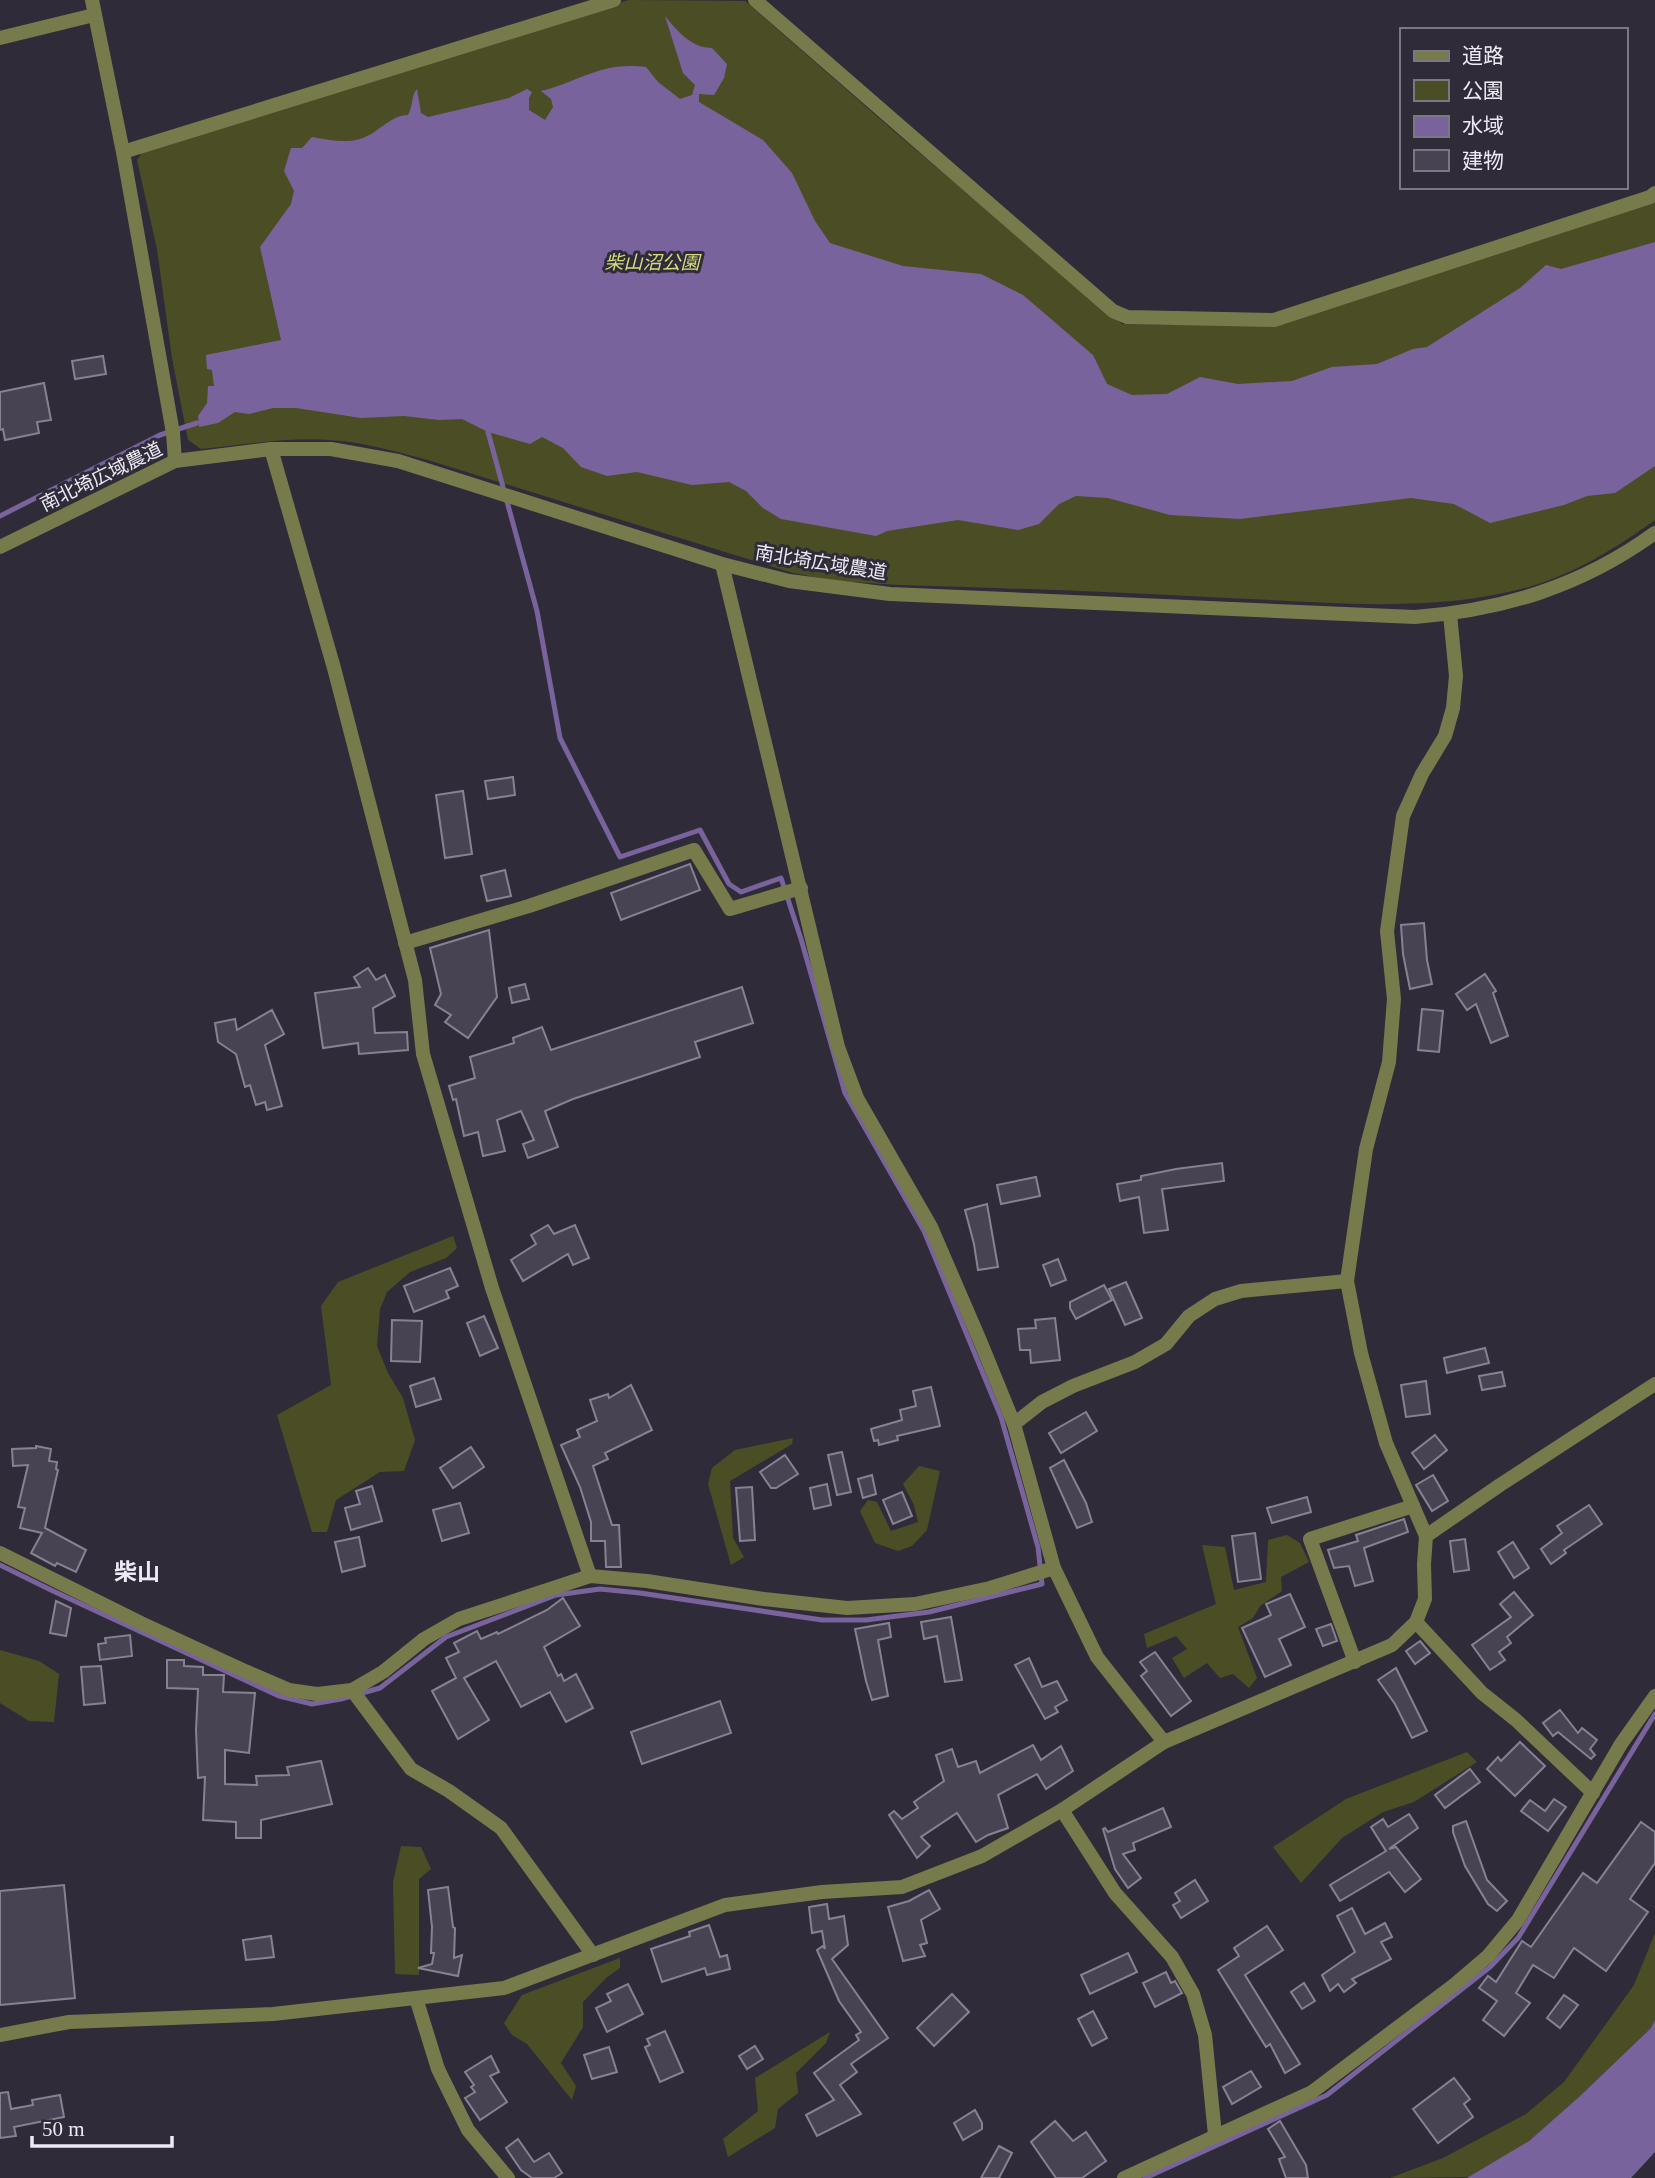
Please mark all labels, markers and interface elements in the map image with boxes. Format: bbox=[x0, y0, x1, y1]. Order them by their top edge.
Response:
legend bbox=[1400, 28, 1627, 189]
text: 道路 bbox=[1462, 44, 1504, 68]
text: 公園 bbox=[1462, 79, 1504, 103]
text: 水域 bbox=[1462, 114, 1504, 138]
text: 建物 bbox=[1462, 149, 1504, 173]
park label: 柴山沼公園 bbox=[604, 252, 702, 273]
street label: 南北埼広域農道 bbox=[37, 438, 166, 515]
street label: 南北埼広域農道 bbox=[754, 542, 888, 583]
district label: 柴山 bbox=[114, 1560, 160, 1585]
scale bar bbox=[32, 2104, 172, 2148]
text: 50 m bbox=[42, 2117, 85, 2141]

